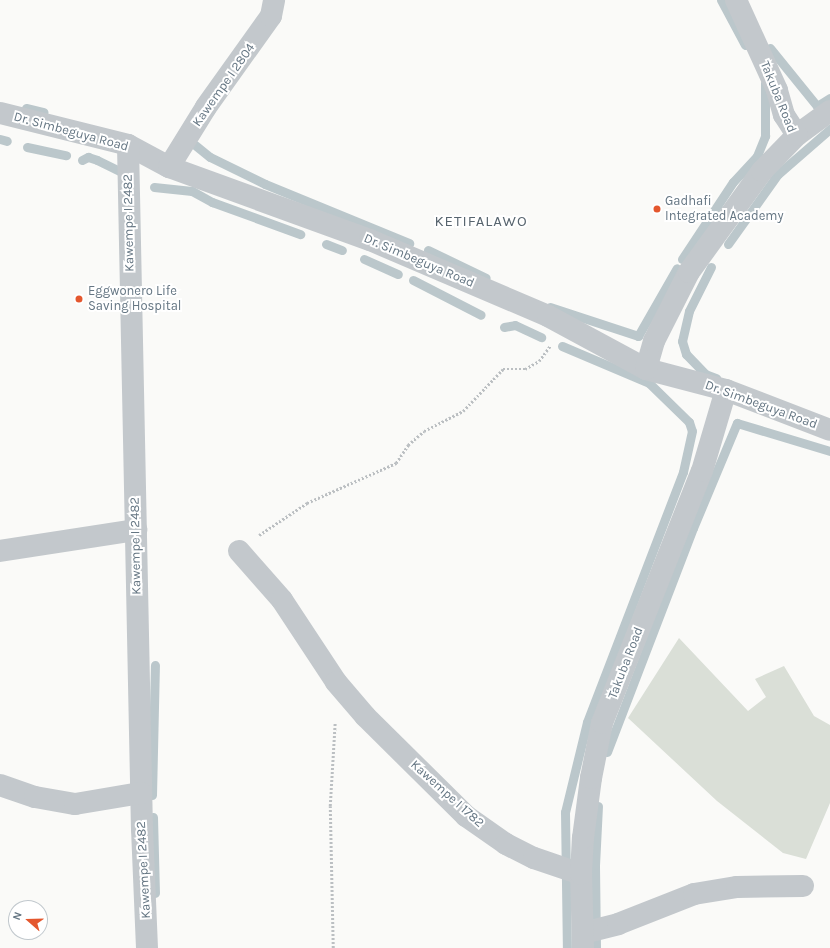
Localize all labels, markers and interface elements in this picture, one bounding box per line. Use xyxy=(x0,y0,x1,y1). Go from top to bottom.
street label: Kawempe I 2804 xyxy=(190,40,258,130)
street label: Takuba Road xyxy=(757,59,799,135)
street label: Dr. Simbeguya Road xyxy=(12,109,130,155)
street label: Kawempe I 2482 xyxy=(120,174,138,272)
place label: Gadhafi Integrated Academy xyxy=(665,194,784,225)
marker: Gadhafi Integrated Academy xyxy=(652,204,662,214)
district label: KETIFALAWO xyxy=(434,213,528,231)
street label: Dr. Simbeguya Road xyxy=(361,231,477,291)
place label: Eggwonero Life Saving Hospital xyxy=(88,284,181,315)
marker: Eggwonero Life Saving Hospital xyxy=(73,293,85,305)
street label: Dr. Simbeguya Road xyxy=(703,377,819,433)
street label: Kawempe I 2482 xyxy=(127,497,145,595)
street label: Takuba Road xyxy=(605,625,647,701)
street label: Kawempe I 1782 xyxy=(407,757,487,831)
street label: Kawempe I 2482 xyxy=(134,821,154,919)
north arrow xyxy=(8,900,48,940)
text: N xyxy=(10,910,25,922)

